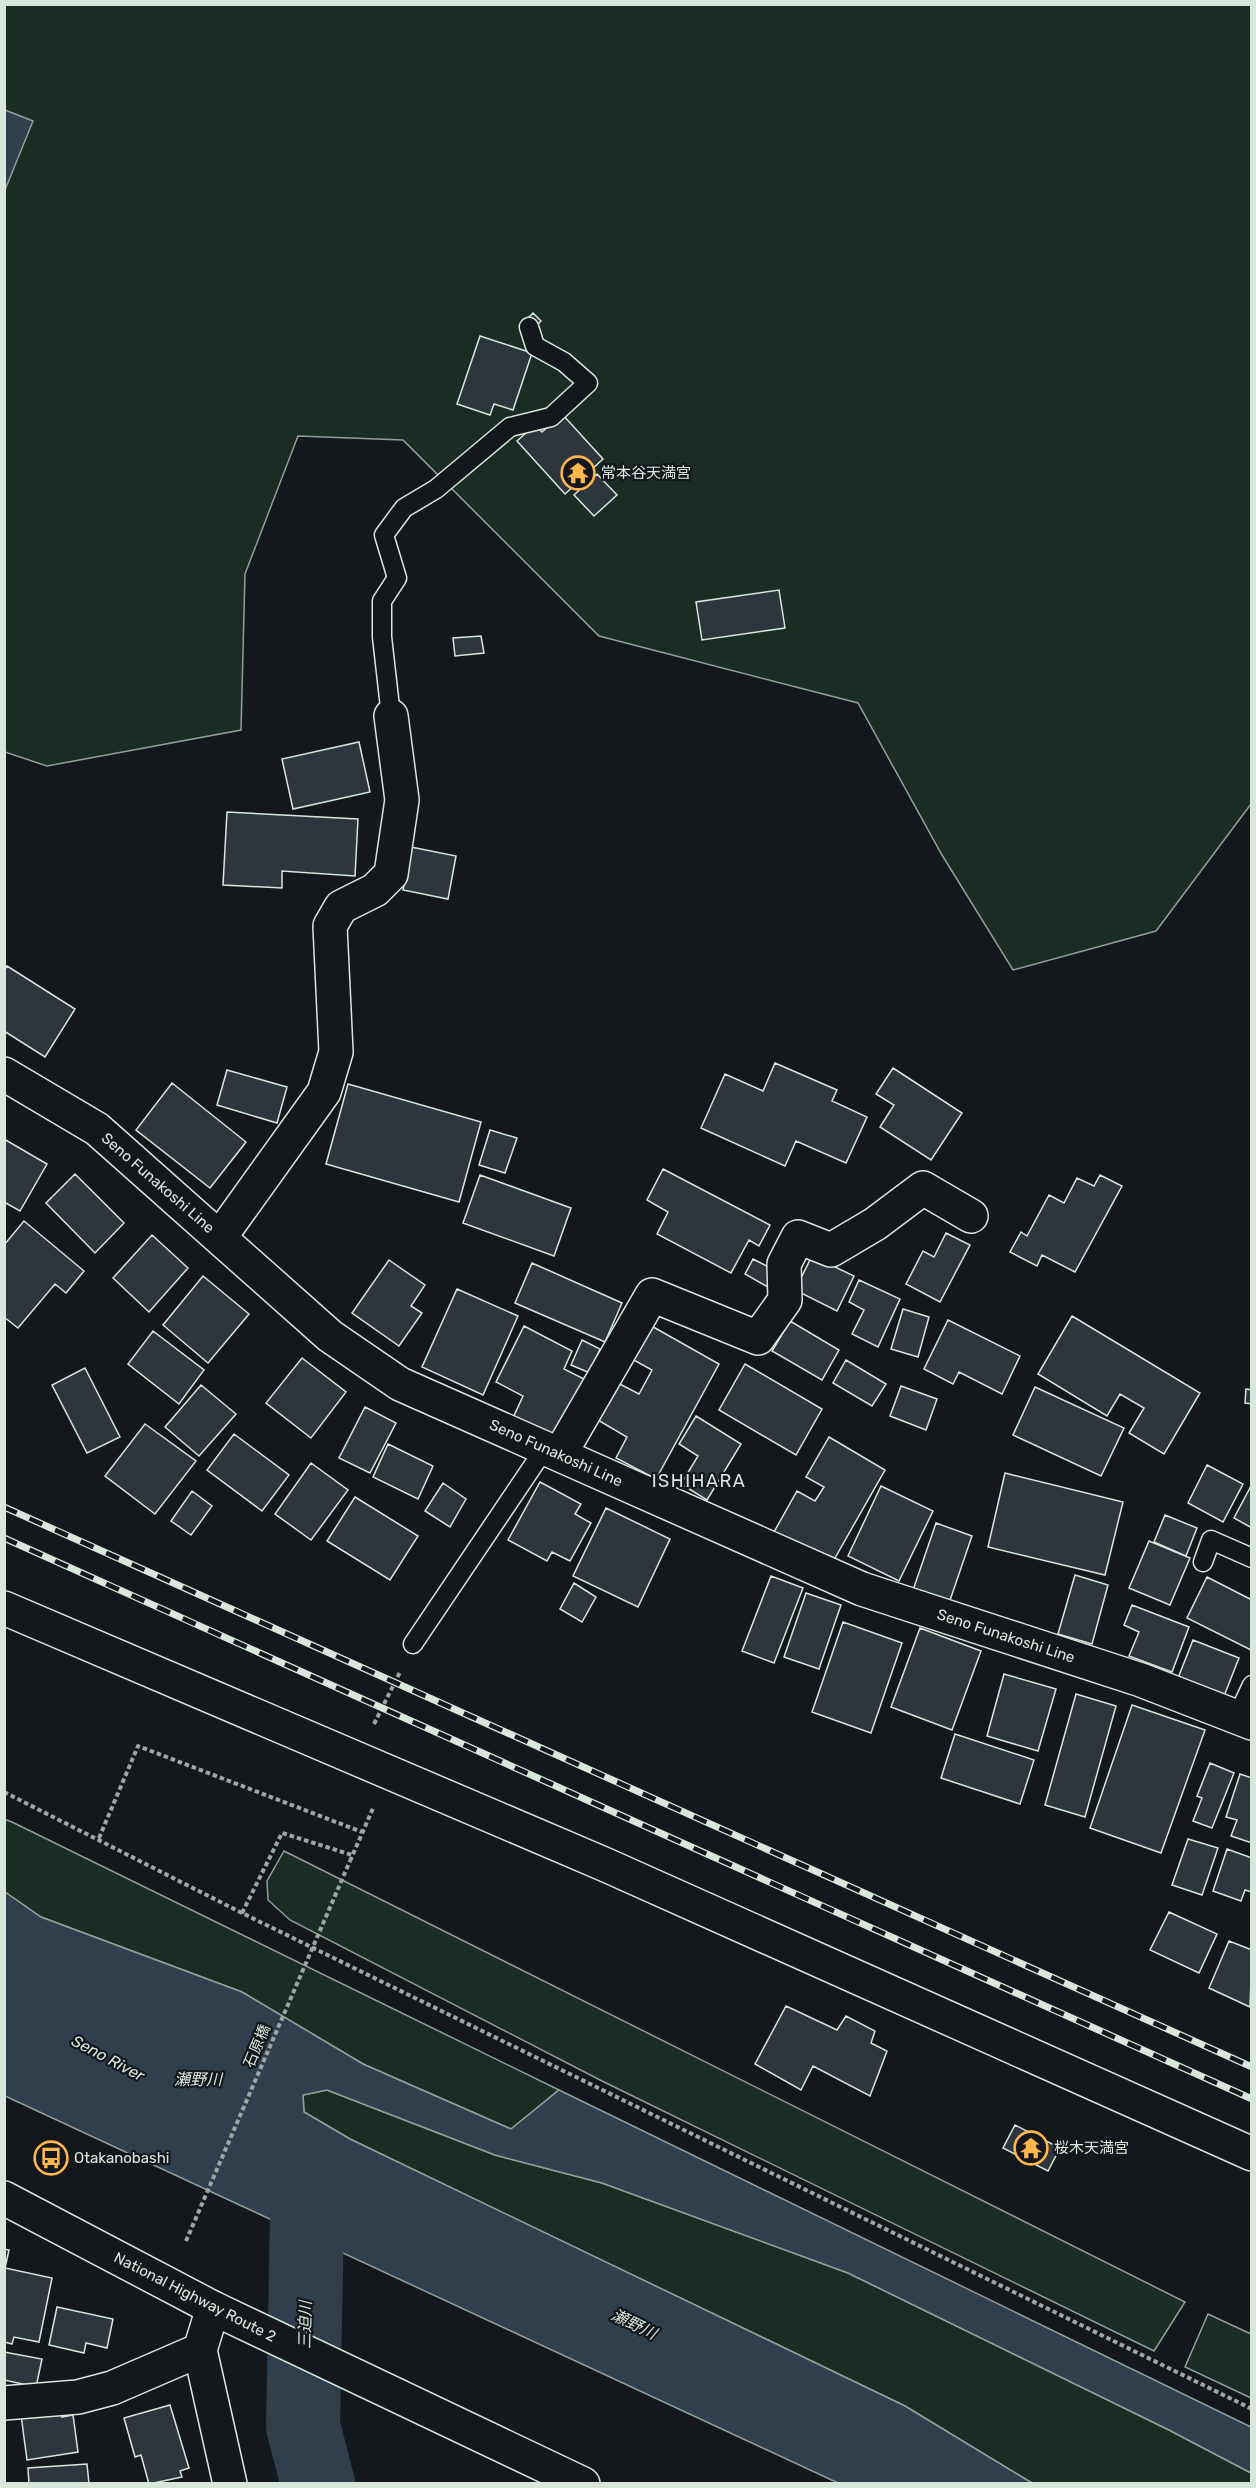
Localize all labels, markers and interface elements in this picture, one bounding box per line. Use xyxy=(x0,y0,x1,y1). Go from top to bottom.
temple icon: 常本谷天満宮 xyxy=(560,455,596,491)
place label: 常本谷天満宮 xyxy=(601,464,691,482)
street label: Seno Funakoshi Line xyxy=(98,1129,218,1237)
street label: Seno Funakoshi Line xyxy=(487,1416,625,1490)
district label: ISHIHARA xyxy=(652,1470,746,1492)
street label: Seno Funakoshi Line xyxy=(935,1605,1077,1667)
street label: 石原橋 xyxy=(240,2022,274,2070)
water label: Seno River xyxy=(68,2031,148,2086)
water label: 瀬野川 xyxy=(174,2070,224,2089)
temple icon: 桜木天満宮 xyxy=(1013,2130,1049,2166)
place label: 桜木天満宮 xyxy=(1054,2139,1129,2157)
bus stop icon: Otakanobashi xyxy=(33,2140,69,2176)
place label: Otakanobashi xyxy=(74,2149,170,2167)
street label: National Highway Route 2 xyxy=(111,2248,279,2346)
water label: 三迫川 xyxy=(295,2299,315,2349)
water label: 瀬野川 xyxy=(608,2305,662,2344)

